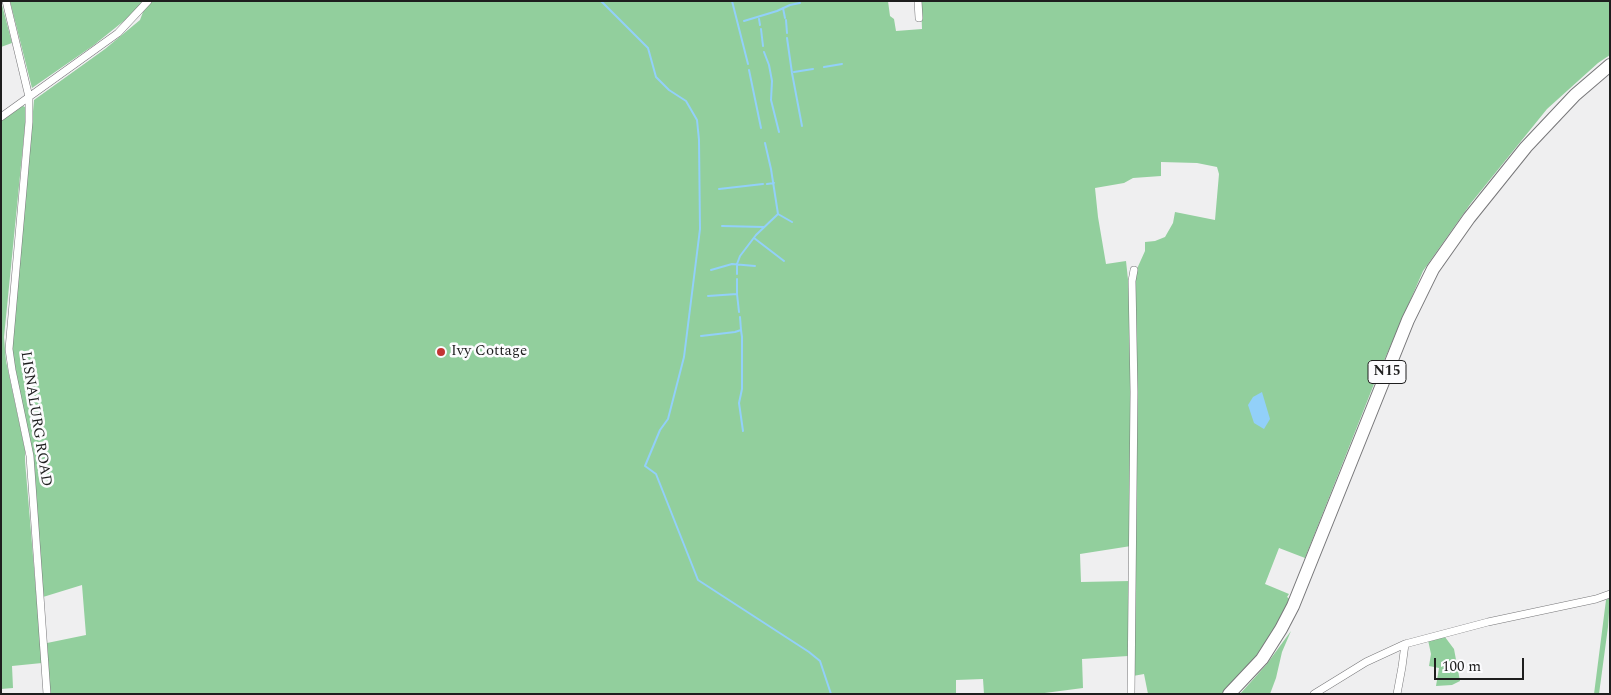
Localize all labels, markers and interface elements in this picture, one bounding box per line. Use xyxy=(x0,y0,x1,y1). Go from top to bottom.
place label: Ivy Cottage xyxy=(451,343,527,361)
marker: Ivy Cottage xyxy=(435,346,447,358)
street label: LISNALURG ROAD xyxy=(15,350,55,488)
road number: N15 xyxy=(1368,361,1406,384)
scale bar xyxy=(1436,648,1526,680)
text: 100 m xyxy=(1442,655,1481,678)

